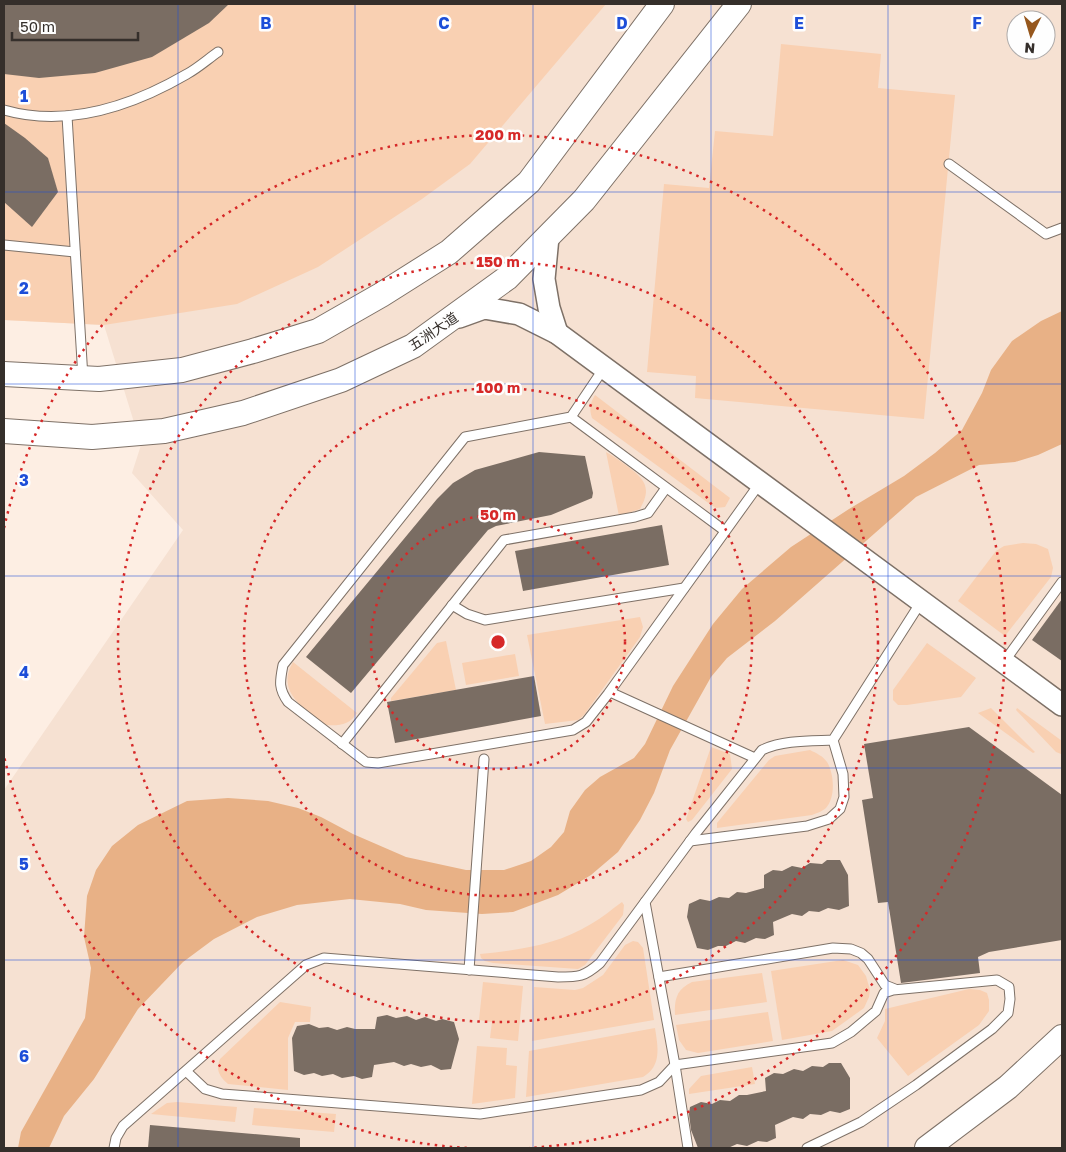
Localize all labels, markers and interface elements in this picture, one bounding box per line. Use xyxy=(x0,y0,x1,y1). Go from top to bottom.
scale bar xyxy=(12,10,139,42)
north arrow xyxy=(1006,10,1056,60)
text: B xyxy=(260,13,272,33)
text: C xyxy=(438,13,450,33)
text: D xyxy=(616,13,628,33)
text: E xyxy=(794,13,804,33)
text: F xyxy=(972,13,982,33)
text: 50 m xyxy=(20,17,55,35)
text: N xyxy=(1024,40,1036,57)
text: 1 xyxy=(20,86,28,106)
text: 200 m xyxy=(475,125,521,143)
text: 150 m xyxy=(476,252,520,270)
text: 2 xyxy=(19,278,29,298)
street label: 五洲大道 xyxy=(405,308,461,354)
text: 100 m xyxy=(476,378,520,396)
text: 3 xyxy=(19,470,29,490)
text: 50 m xyxy=(480,505,516,523)
centre of rings xyxy=(489,633,507,651)
text: 4 xyxy=(19,662,29,682)
text: 5 xyxy=(19,854,29,874)
text: 6 xyxy=(19,1046,29,1066)

